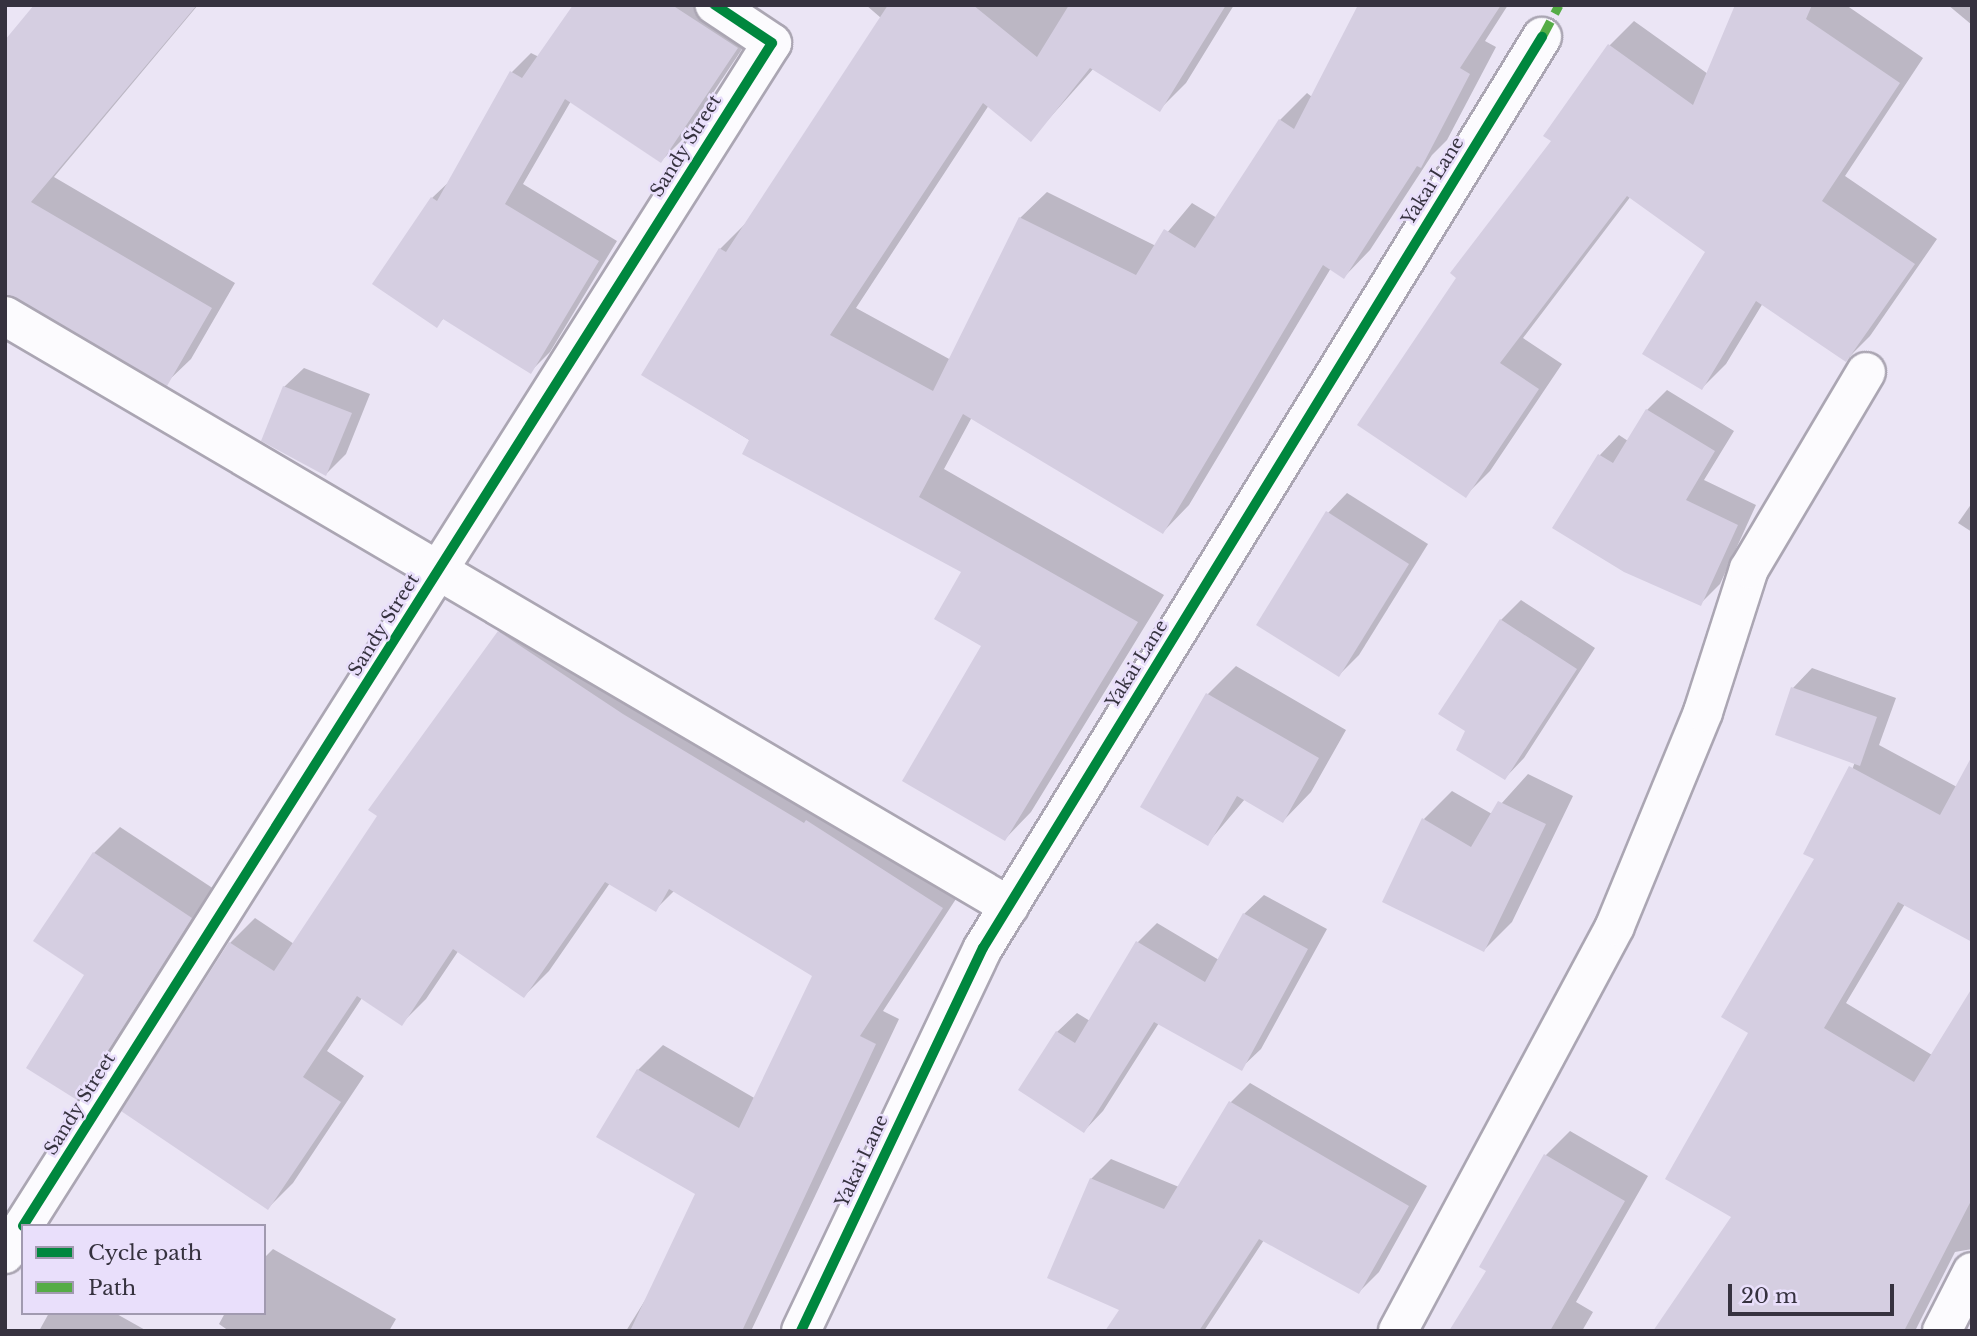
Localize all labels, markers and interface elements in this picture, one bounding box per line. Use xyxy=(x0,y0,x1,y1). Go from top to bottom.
street label: Sandy Street xyxy=(646,91,726,201)
street label: Yakai Lane xyxy=(1397,133,1469,229)
street label: Sandy Street xyxy=(344,570,424,680)
street label: Yakai Lane xyxy=(1101,616,1173,712)
street label: Sandy Street xyxy=(40,1049,120,1159)
street label: Yakai Lane xyxy=(831,1111,893,1211)
legend xyxy=(21,1224,266,1315)
text: Cycle path xyxy=(88,1240,202,1266)
scale bar xyxy=(1732,1270,1898,1314)
text: Path xyxy=(88,1275,136,1301)
text: 20 m xyxy=(1741,1283,1798,1309)

